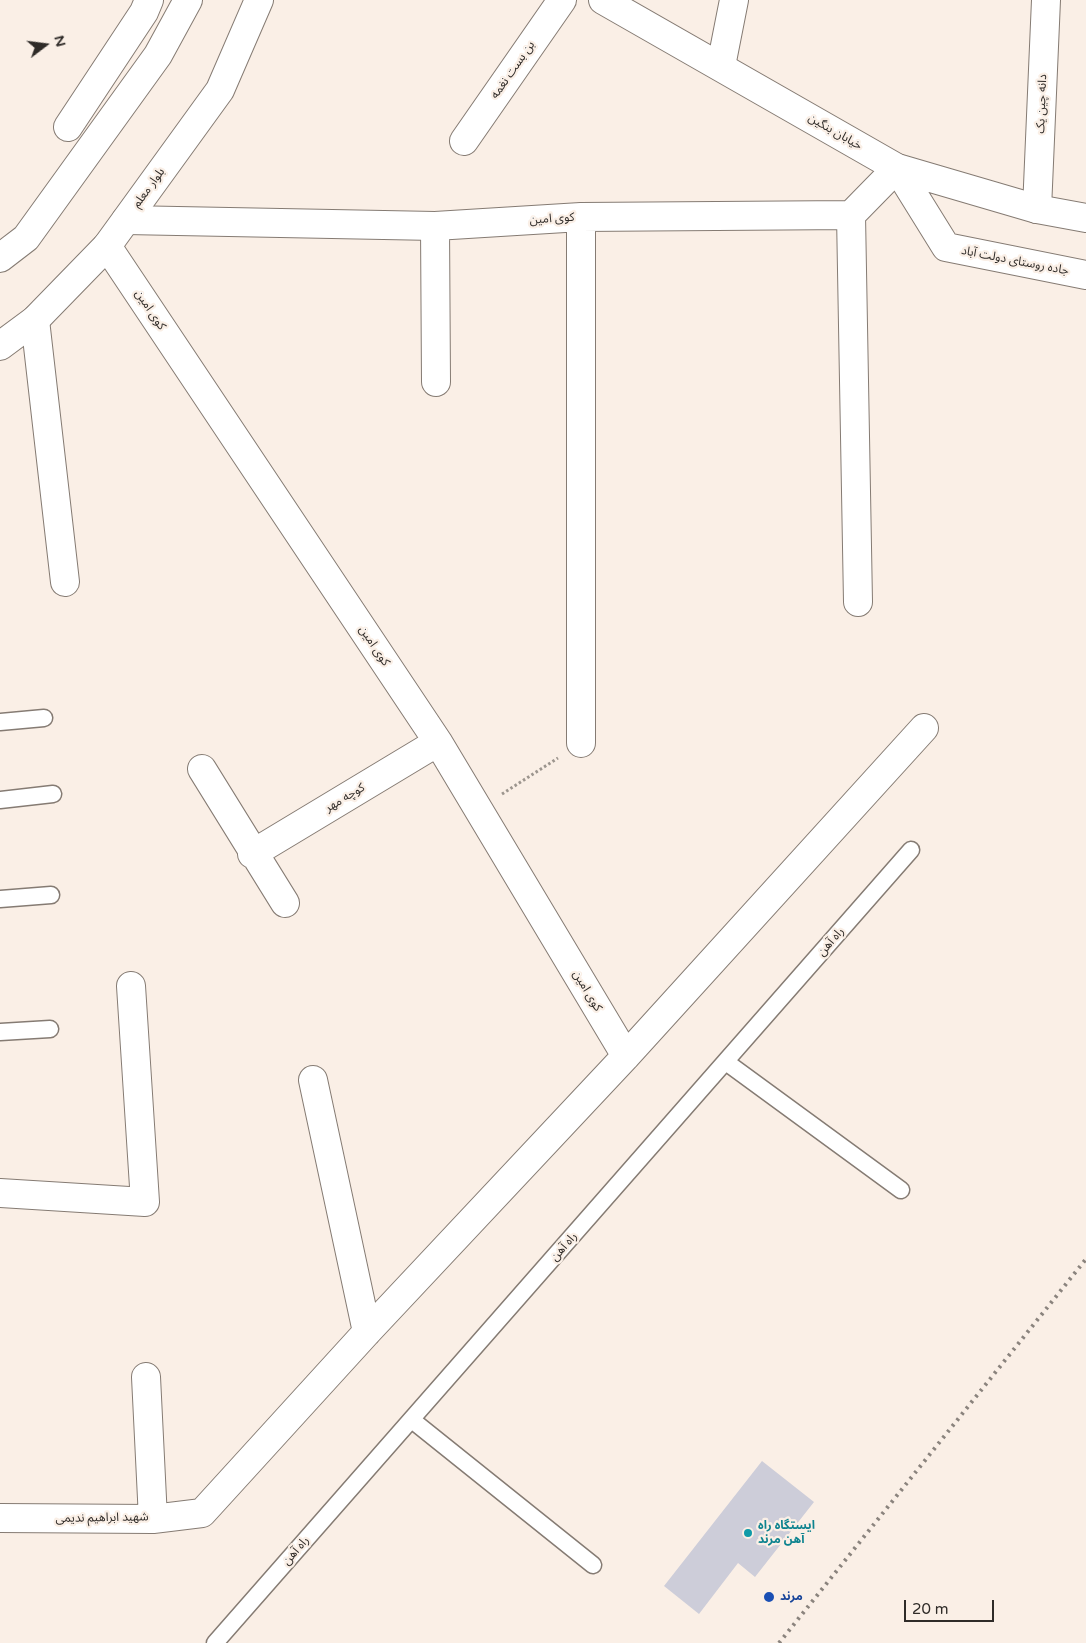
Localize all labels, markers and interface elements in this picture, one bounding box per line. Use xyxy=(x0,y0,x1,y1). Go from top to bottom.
north arrow xyxy=(20,20,70,70)
text: N xyxy=(50,33,70,49)
street label: بن بست نغمه xyxy=(488,38,538,102)
street label: دانه چین یک xyxy=(1034,74,1050,134)
street label: خیابان بنگین xyxy=(806,111,864,153)
street label: بلوار معلم xyxy=(130,165,168,211)
street label: کوی امین xyxy=(529,210,575,228)
street label: جاده روستای دولت آباد xyxy=(960,243,1070,279)
street label: کوی امین xyxy=(131,287,169,333)
street label: کوی امین xyxy=(355,623,393,669)
street label: کوچه مهر xyxy=(323,781,367,815)
street label: راه آهن xyxy=(815,925,847,959)
street label: کوی امین xyxy=(569,968,605,1014)
street label: راه آهن xyxy=(548,1230,580,1264)
street label: شهید ابراهیم ندیمی xyxy=(55,1510,149,1526)
place label: ایستگاه راه آهن مرند xyxy=(758,1519,815,1547)
marker: ایستگاه راه آهن مرند xyxy=(742,1527,754,1539)
street label: راه آهن xyxy=(280,1534,312,1568)
marker: مرند xyxy=(762,1590,776,1604)
place label: مرند xyxy=(780,1590,803,1604)
scale bar xyxy=(906,1590,996,1622)
text: 20 m xyxy=(912,1600,949,1618)

